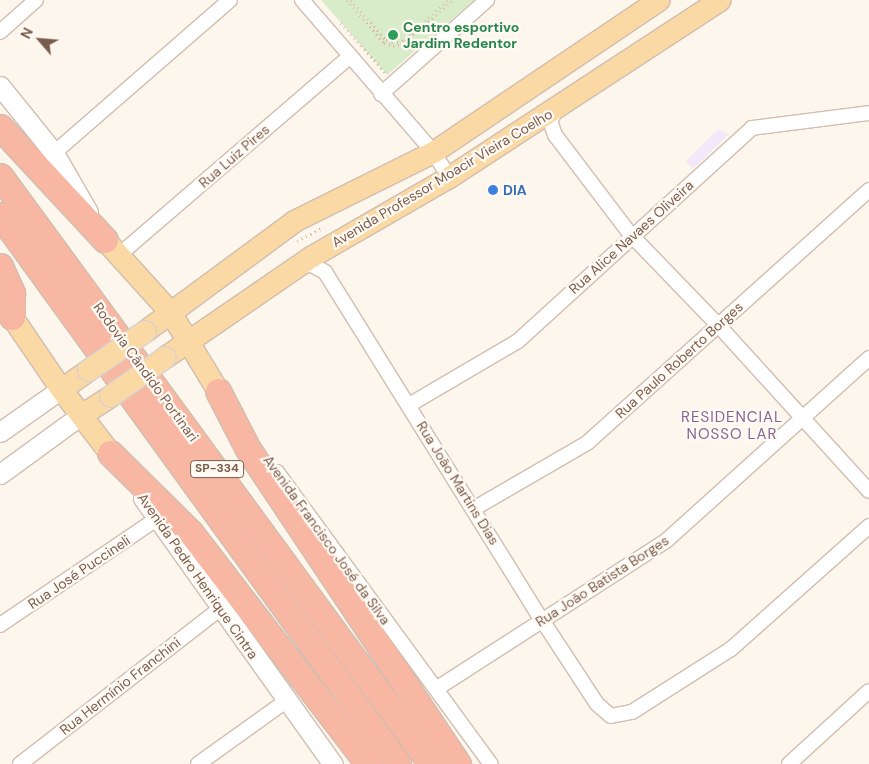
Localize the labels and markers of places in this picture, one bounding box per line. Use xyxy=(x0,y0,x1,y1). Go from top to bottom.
place label: Centro esportivo Jardim Redentor xyxy=(403,19,519,52)
marker: Centro esportivo Jardim Redentor xyxy=(387,29,399,41)
place label: DIA xyxy=(503,182,527,198)
marker: DIA xyxy=(487,184,499,196)

